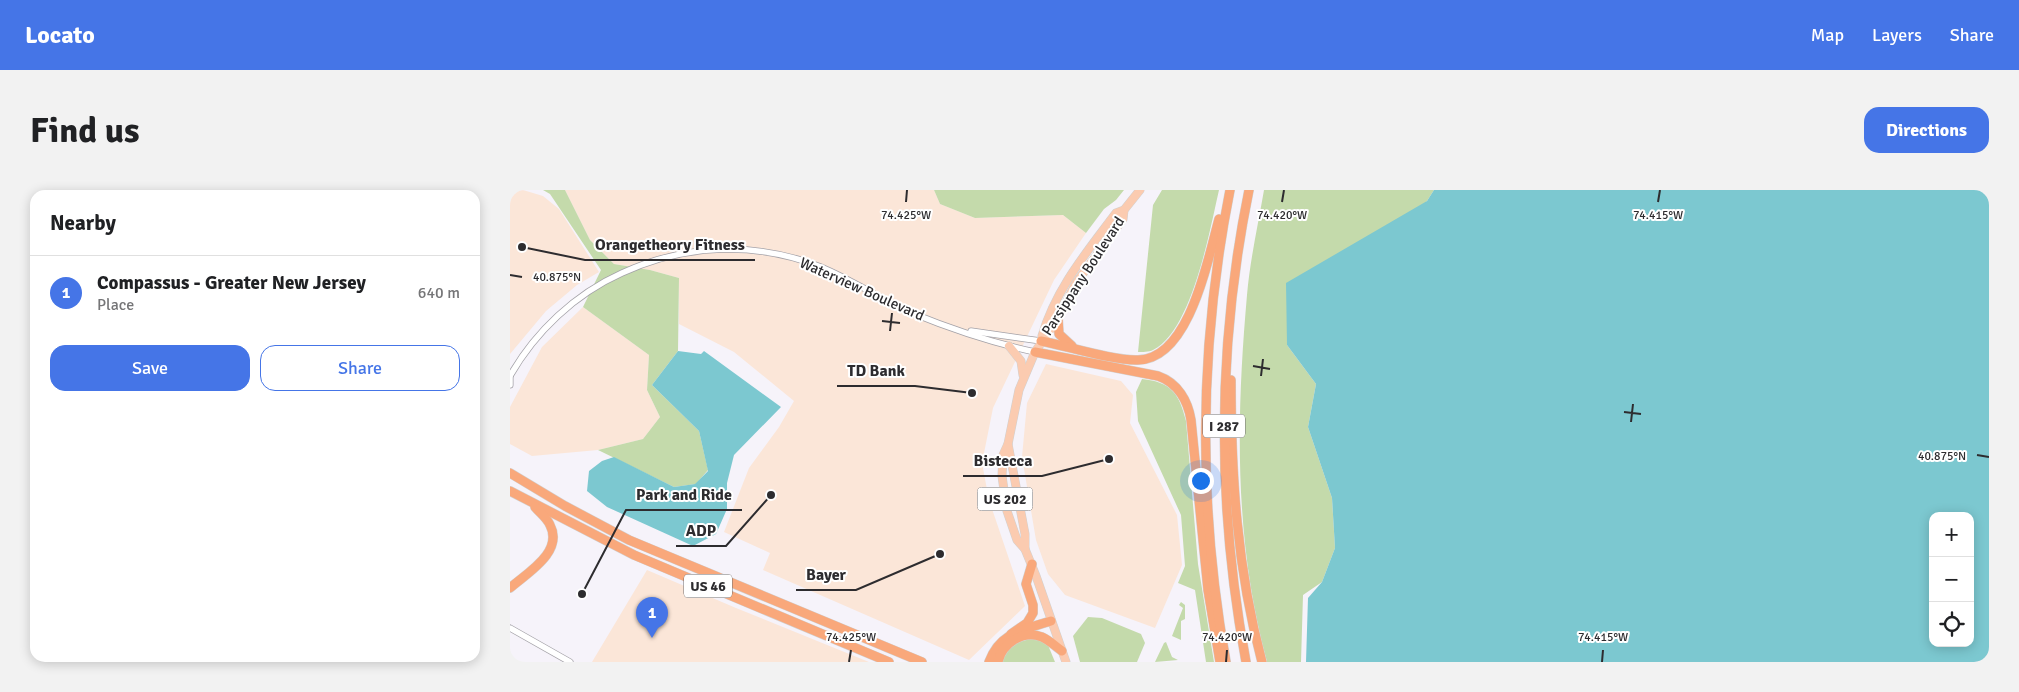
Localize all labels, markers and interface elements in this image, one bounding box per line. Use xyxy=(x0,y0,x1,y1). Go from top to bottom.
text: Locato xyxy=(25,20,95,50)
text: Map xyxy=(1811,24,1844,46)
text: Layers xyxy=(1872,24,1922,46)
text: Share xyxy=(1950,24,1994,46)
button: Directions xyxy=(1864,107,1989,153)
text: Find us xyxy=(30,109,140,152)
text: 74.425°W xyxy=(881,208,931,223)
text: 74.420°W xyxy=(1257,208,1307,223)
text: 74.415°W xyxy=(1633,208,1683,223)
text: Nearby xyxy=(50,210,116,236)
street label: Parsippany Boulevard xyxy=(1038,213,1128,339)
callout: Orangetheory Fitness xyxy=(585,229,755,260)
text: Orangetheory Fitness xyxy=(595,235,745,255)
street label: Waterview Boulevard xyxy=(797,253,927,325)
text: 40.875°N xyxy=(533,270,581,285)
text: Compassus - Greater New Jersey xyxy=(97,271,366,295)
text: 1 xyxy=(62,283,70,303)
text: 640 m xyxy=(418,283,460,303)
text: Place xyxy=(97,295,134,315)
button: Save xyxy=(50,345,250,391)
button: Share xyxy=(260,345,460,391)
callout: TD Bank xyxy=(837,355,915,386)
text: TD Bank xyxy=(847,361,905,381)
road number: I 287 xyxy=(1203,415,1245,438)
callout: Bistecca xyxy=(963,445,1042,476)
text: 40.875°N xyxy=(1918,449,1966,464)
text: Bistecca xyxy=(974,451,1032,471)
your location xyxy=(1188,468,1214,494)
callout: Park and Ride xyxy=(626,479,742,510)
text: Park and Ride xyxy=(636,485,732,505)
road number: US 202 xyxy=(978,488,1032,510)
map controls xyxy=(1929,512,1974,647)
button: + xyxy=(1929,512,1974,557)
callout: ADP xyxy=(676,515,726,546)
text: ADP xyxy=(686,521,716,541)
button: − xyxy=(1929,557,1974,602)
callout: Bayer xyxy=(796,559,856,590)
text: Bayer xyxy=(806,565,847,585)
road number: US 46 xyxy=(684,574,732,598)
pin: 1 xyxy=(636,597,668,638)
button: locate xyxy=(1929,602,1974,647)
text: 74.425°W xyxy=(826,630,876,645)
text: 74.420°W xyxy=(1202,630,1252,645)
text: 74.415°W xyxy=(1578,630,1628,645)

